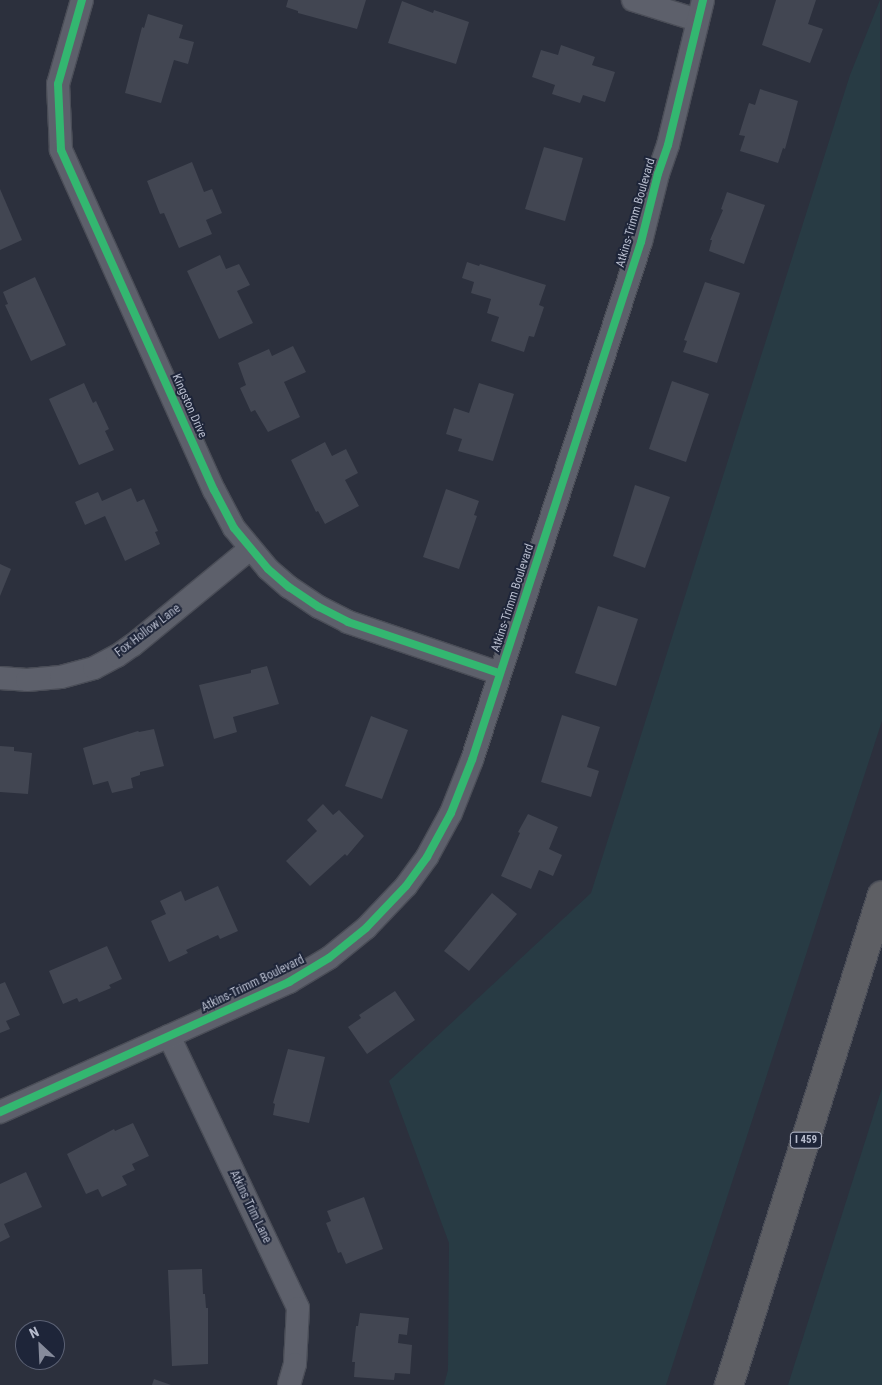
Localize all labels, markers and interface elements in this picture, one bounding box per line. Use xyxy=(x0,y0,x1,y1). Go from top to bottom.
street label: Atkins-Trimm Boulevard xyxy=(614,157,658,269)
street label: Kingston Drive xyxy=(168,372,210,440)
street label: Atkins-Trimm Boulevard xyxy=(489,542,537,654)
street label: Fox Hollow Lane xyxy=(113,602,183,660)
street label: Atkins-Trimm Boulevard xyxy=(199,953,307,1015)
road number: I 459 xyxy=(790,1132,822,1148)
street label: Atkins Trim Lane xyxy=(226,1168,274,1246)
north arrow xyxy=(15,1320,65,1370)
text: N xyxy=(27,1323,41,1341)

